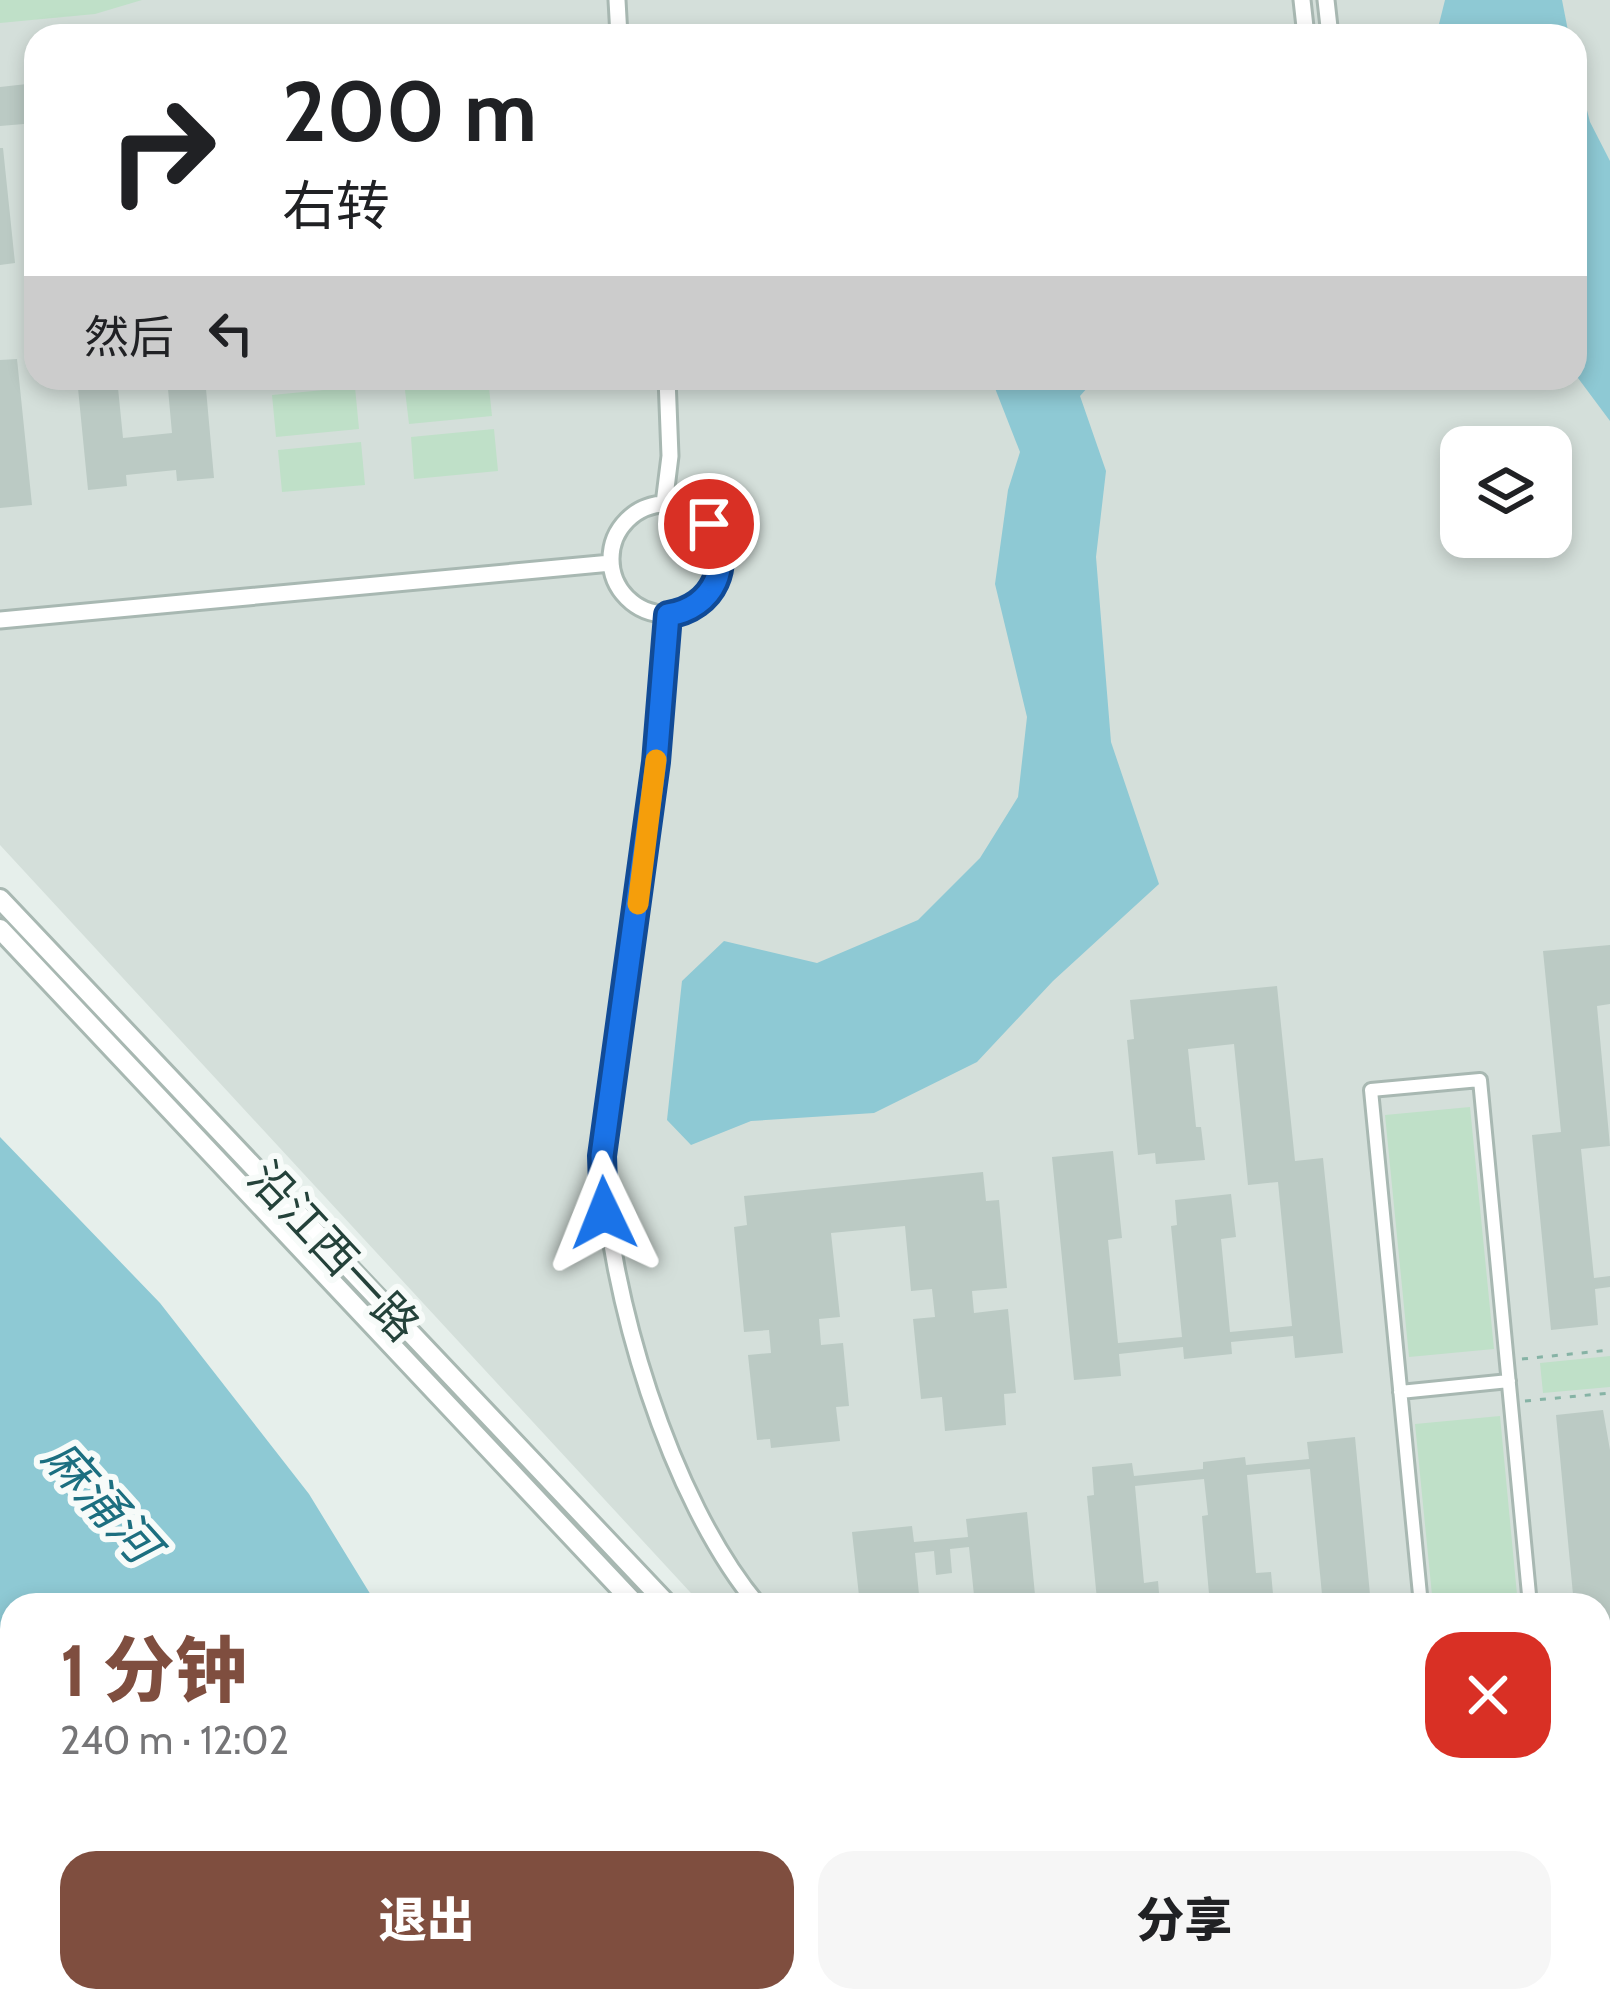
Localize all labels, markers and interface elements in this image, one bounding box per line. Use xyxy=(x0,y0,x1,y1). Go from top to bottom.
text: 200 m xyxy=(282,60,537,162)
icon: right xyxy=(84,72,240,228)
text: 右转 xyxy=(282,173,390,239)
icon: left xyxy=(198,300,264,366)
text: 然后 xyxy=(84,310,174,364)
map controls xyxy=(1440,426,1572,558)
button: layers xyxy=(1440,426,1572,558)
pin xyxy=(658,473,760,575)
icon: arrive xyxy=(676,491,742,557)
street label: 沿江西一路 xyxy=(238,1150,430,1352)
position arrow xyxy=(541,1150,667,1276)
water label: 麻涌河 xyxy=(31,1428,176,1580)
text: 1 分钟 xyxy=(60,1627,247,1714)
button: close xyxy=(1425,1632,1551,1758)
text: 240 m · 12:02 xyxy=(60,1716,289,1764)
button: 退出 xyxy=(60,1851,794,1989)
button: 分享 xyxy=(818,1851,1551,1989)

